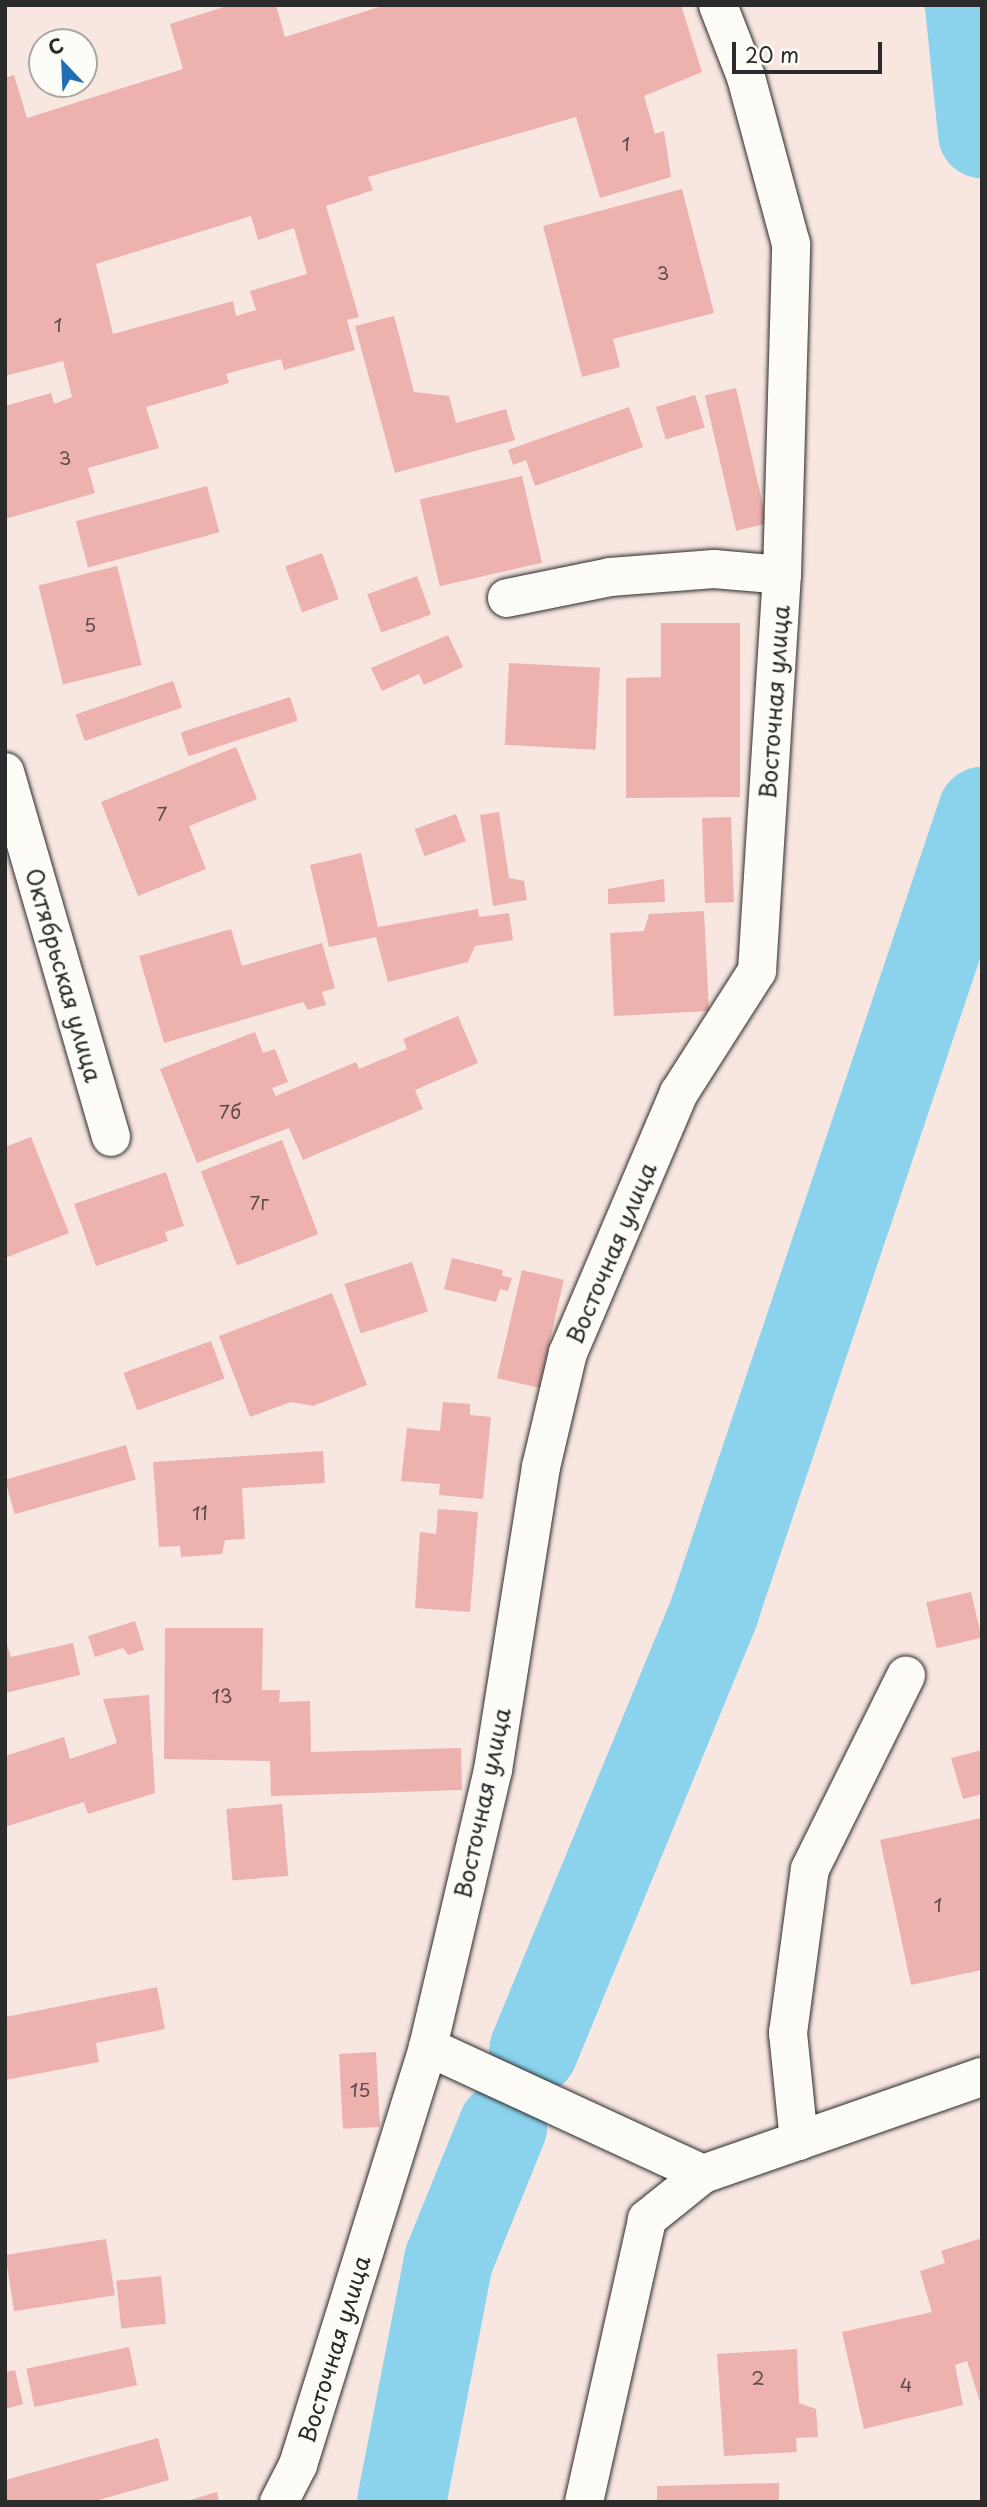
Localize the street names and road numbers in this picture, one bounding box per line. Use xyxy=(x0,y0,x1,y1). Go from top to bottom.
street label: Восточная улица xyxy=(753,604,795,800)
street label: Октябрьская улица xyxy=(20,864,108,1086)
street label: Восточная улица xyxy=(560,1158,662,1348)
street label: Восточная улица xyxy=(448,1705,516,1901)
street label: Восточная улица xyxy=(292,2251,376,2447)

